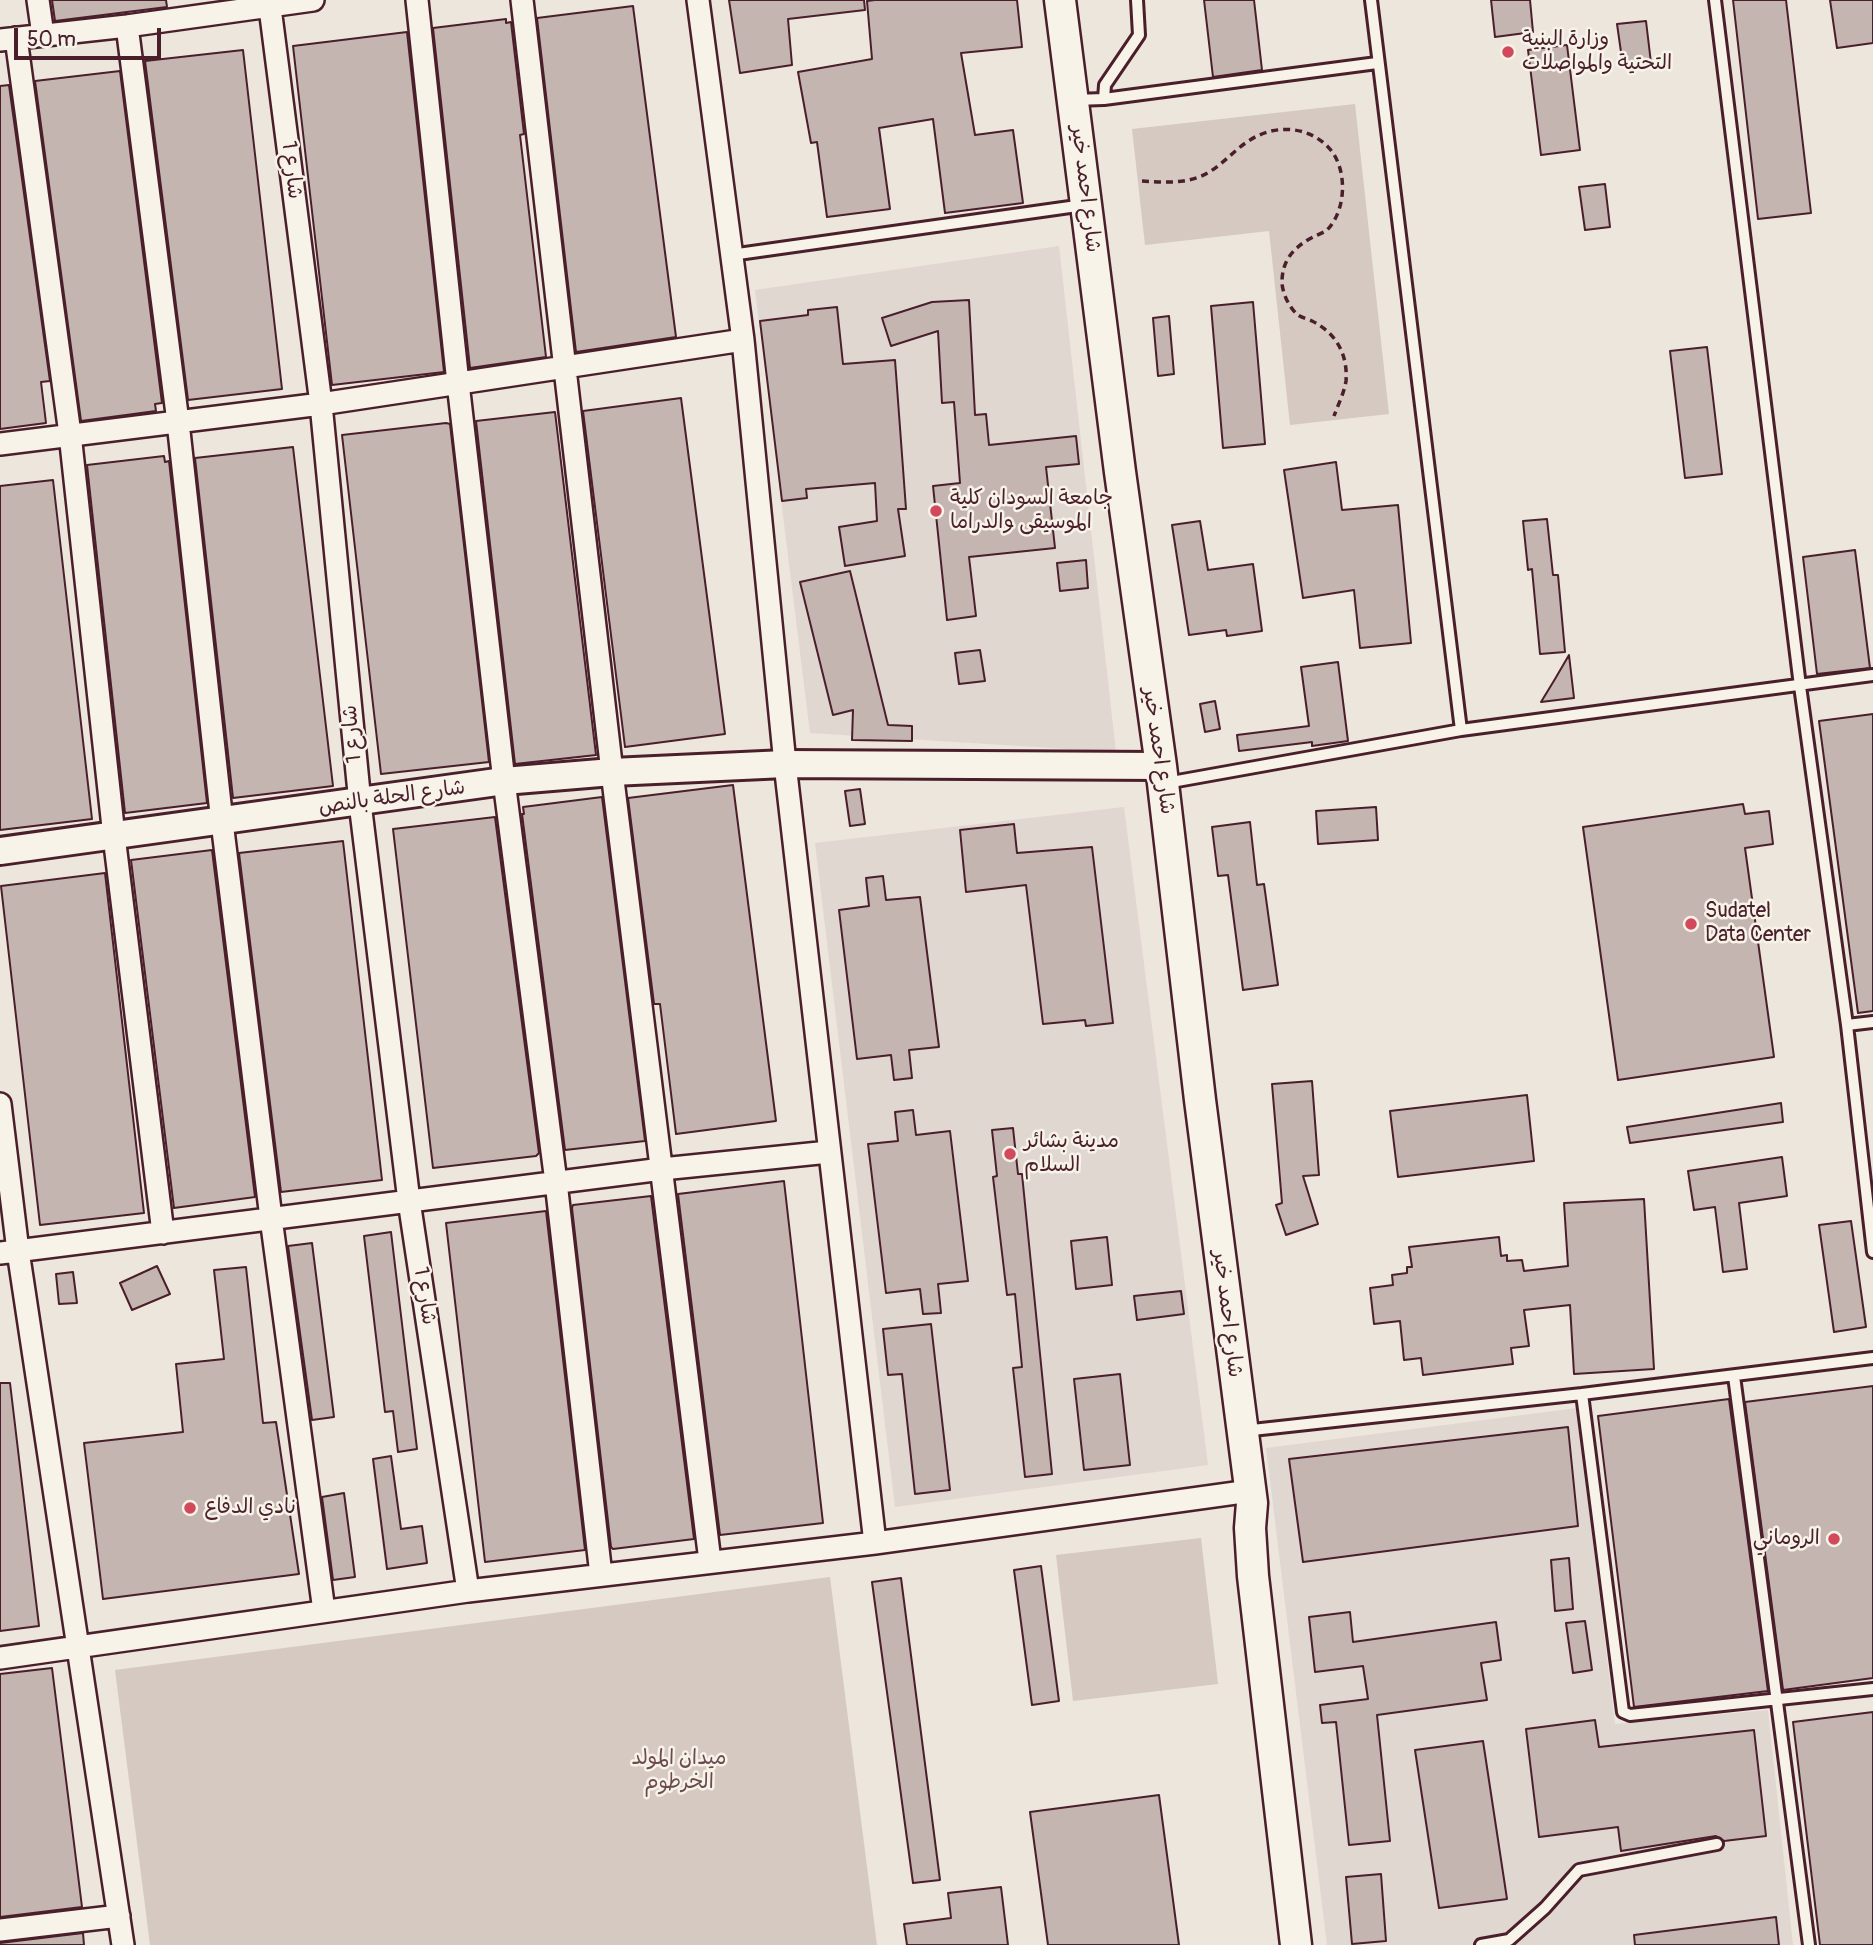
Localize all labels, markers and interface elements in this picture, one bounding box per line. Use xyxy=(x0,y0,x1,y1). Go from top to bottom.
scale bar xyxy=(18,14,164,58)
text: 50 m xyxy=(27,26,76,53)
place label: وزارة البنية التحتية والمواصلات xyxy=(1522,27,1672,77)
marker: وزارة البنية التحتية والمواصلات xyxy=(1500,44,1516,60)
street label: شارع احمد خير xyxy=(1065,124,1105,254)
street label: شارع 1 xyxy=(275,140,307,200)
place label: جامعة السودان كلية الموسيقى والدراما xyxy=(950,486,1113,536)
marker: جامعة السودان كلية الموسيقى والدراما xyxy=(928,503,944,519)
street label: شارع احمد خير xyxy=(1137,686,1179,816)
street label: شارع 1 xyxy=(338,704,368,764)
street label: شارع الحلة بالنص xyxy=(317,775,467,821)
place label: Sudatel Data Center xyxy=(1705,899,1811,949)
marker: Sudatel Data Center xyxy=(1683,916,1699,932)
place label: مدينة بشائر السلام xyxy=(1024,1129,1119,1179)
marker: مدينة بشائر السلام xyxy=(1002,1146,1018,1162)
street label: شارع احمد خير xyxy=(1207,1249,1247,1379)
street label: شارع 1 xyxy=(407,1265,441,1327)
place label: نادي الدفاع xyxy=(204,1495,296,1521)
marker: نادي الدفاع xyxy=(182,1500,198,1516)
place label: الروماني xyxy=(1753,1526,1820,1552)
marker: الروماني xyxy=(1826,1531,1842,1547)
park label: ميدان المولد الخرطوم xyxy=(632,1746,726,1796)

